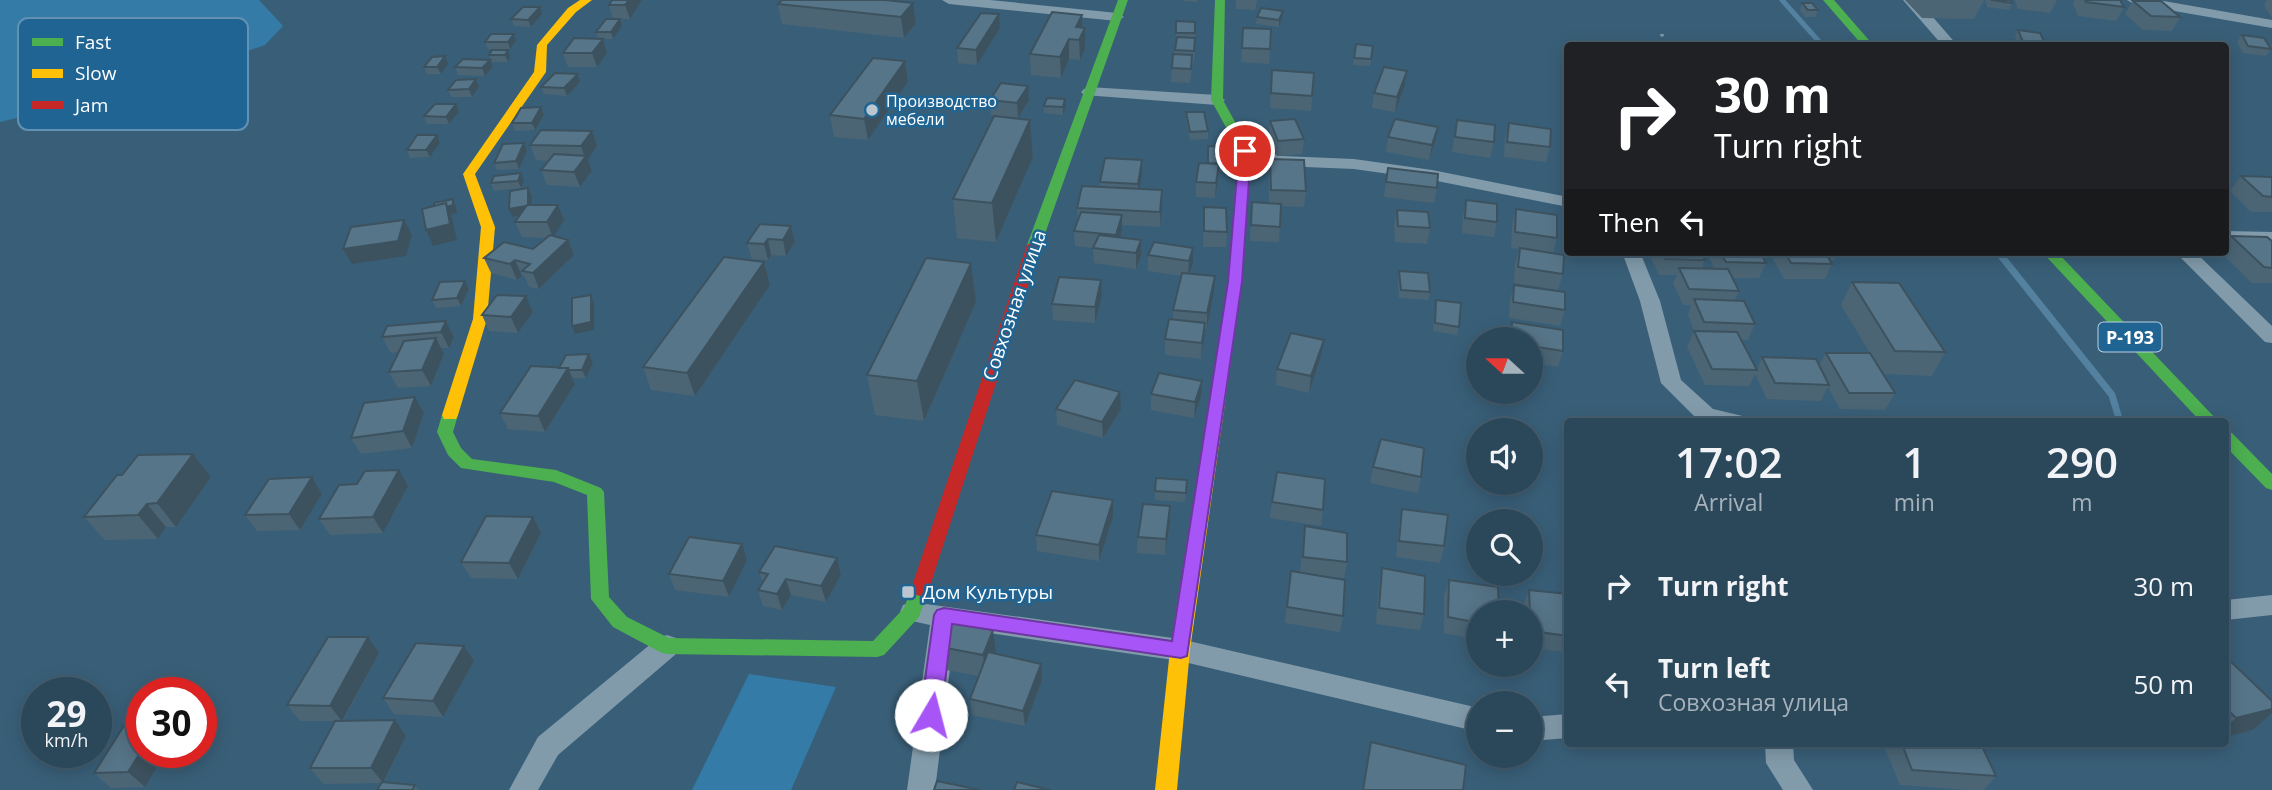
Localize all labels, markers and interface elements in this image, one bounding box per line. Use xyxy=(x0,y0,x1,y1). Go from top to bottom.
legend xyxy=(18,18,248,130)
text: Fast xyxy=(75,29,111,55)
text: Slow xyxy=(75,60,117,86)
text: 30 m xyxy=(1714,61,1831,127)
icon: right xyxy=(1599,70,1690,161)
place label: Производство мебели xyxy=(886,90,997,130)
text: Jam xyxy=(73,92,108,118)
marker: Производство мебели xyxy=(864,102,880,118)
pin xyxy=(1215,121,1275,181)
text: Turn right xyxy=(1714,124,1862,167)
icon: arrive xyxy=(1226,132,1264,170)
icon: left xyxy=(1674,203,1712,241)
text: Then xyxy=(1599,204,1660,240)
street label: Совхозная улица xyxy=(976,226,1052,384)
road number: Р-193 xyxy=(2098,323,2162,352)
north arrow xyxy=(1466,327,1544,404)
map controls xyxy=(1466,327,1543,768)
button: sound xyxy=(1466,418,1543,495)
text: 17:02 xyxy=(1675,433,1783,490)
text: 1 xyxy=(1902,433,1926,490)
text: 290 xyxy=(2046,433,2118,490)
text: Arrival xyxy=(1694,486,1763,518)
text: min xyxy=(1894,486,1935,518)
text: m xyxy=(2071,486,2093,518)
button: search xyxy=(1466,509,1543,586)
icon: right xyxy=(1599,567,1637,605)
text: Turn right xyxy=(1658,568,1789,604)
text: 30 m xyxy=(2133,568,2194,604)
place label: Дом Культуры xyxy=(922,579,1053,605)
marker: Дом Культуры xyxy=(900,584,916,600)
button: + xyxy=(1466,600,1543,677)
text: Turn left xyxy=(1658,650,1770,686)
icon: left xyxy=(1599,665,1637,703)
text: 50 m xyxy=(2133,666,2194,702)
speed limit sign: 30 xyxy=(126,677,217,768)
position arrow xyxy=(894,678,968,752)
text: Совхозная улица xyxy=(1658,686,1849,718)
text: 29 xyxy=(46,690,87,737)
button: − xyxy=(1466,691,1543,768)
text: km/h xyxy=(45,728,88,752)

